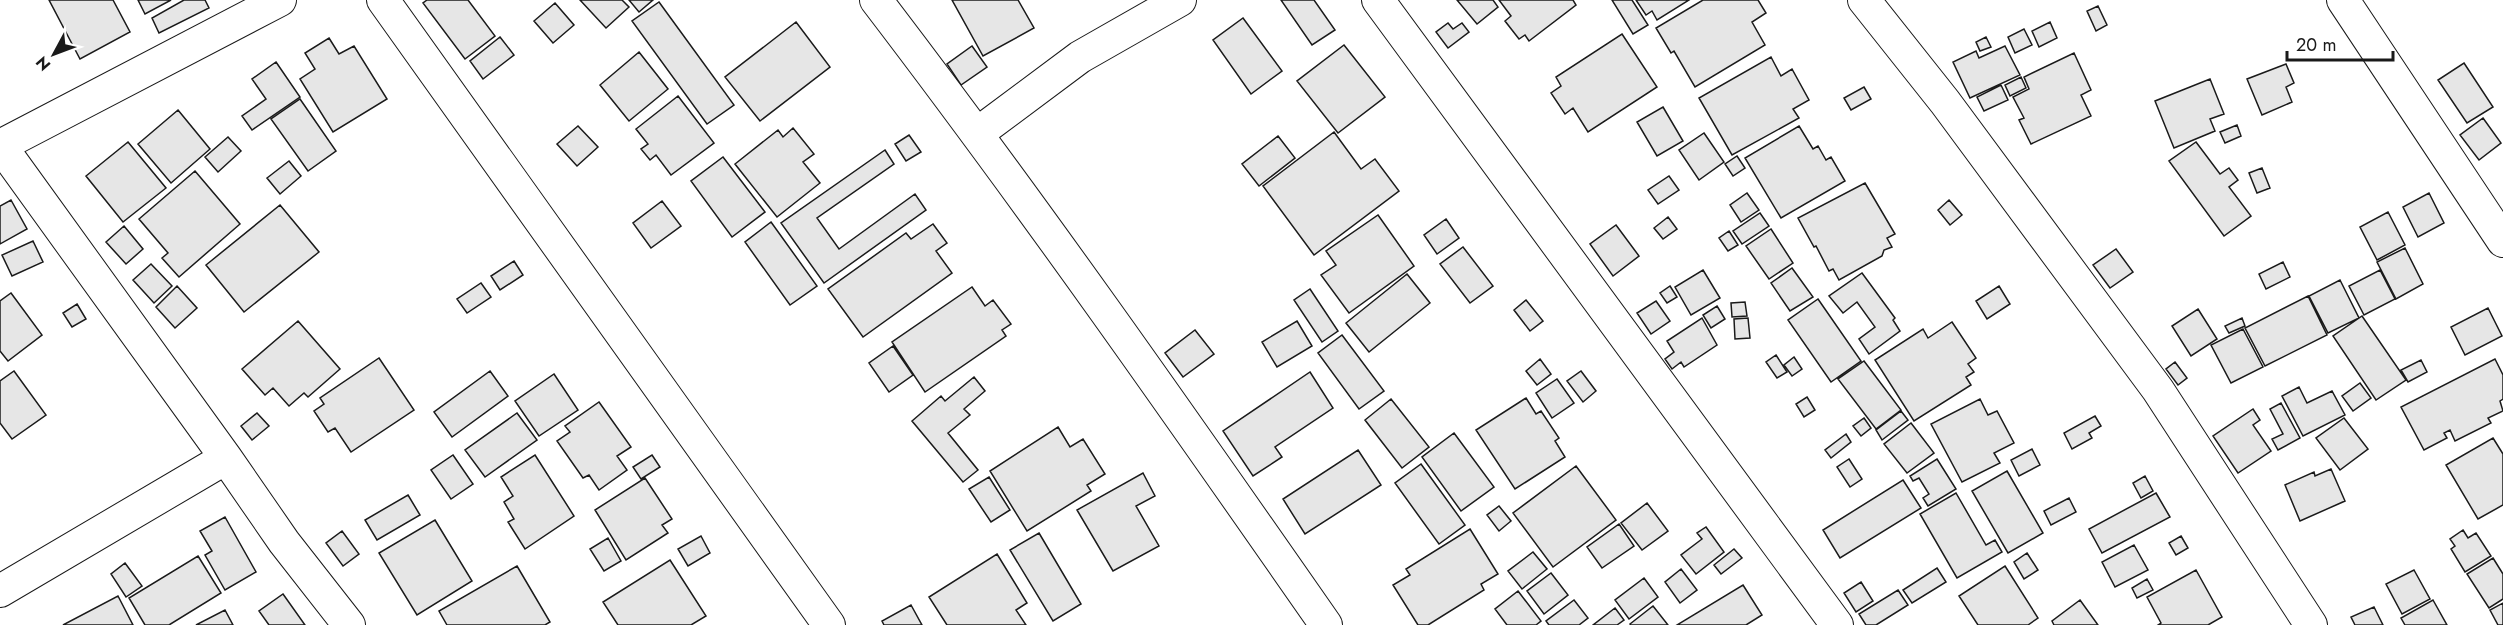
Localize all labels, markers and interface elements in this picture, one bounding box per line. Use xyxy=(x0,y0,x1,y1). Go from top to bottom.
north arrow xyxy=(24,24,84,84)
scale bar xyxy=(2287,24,2394,62)
text: 20 m xyxy=(2296,32,2336,58)
text: N xyxy=(30,51,56,76)

